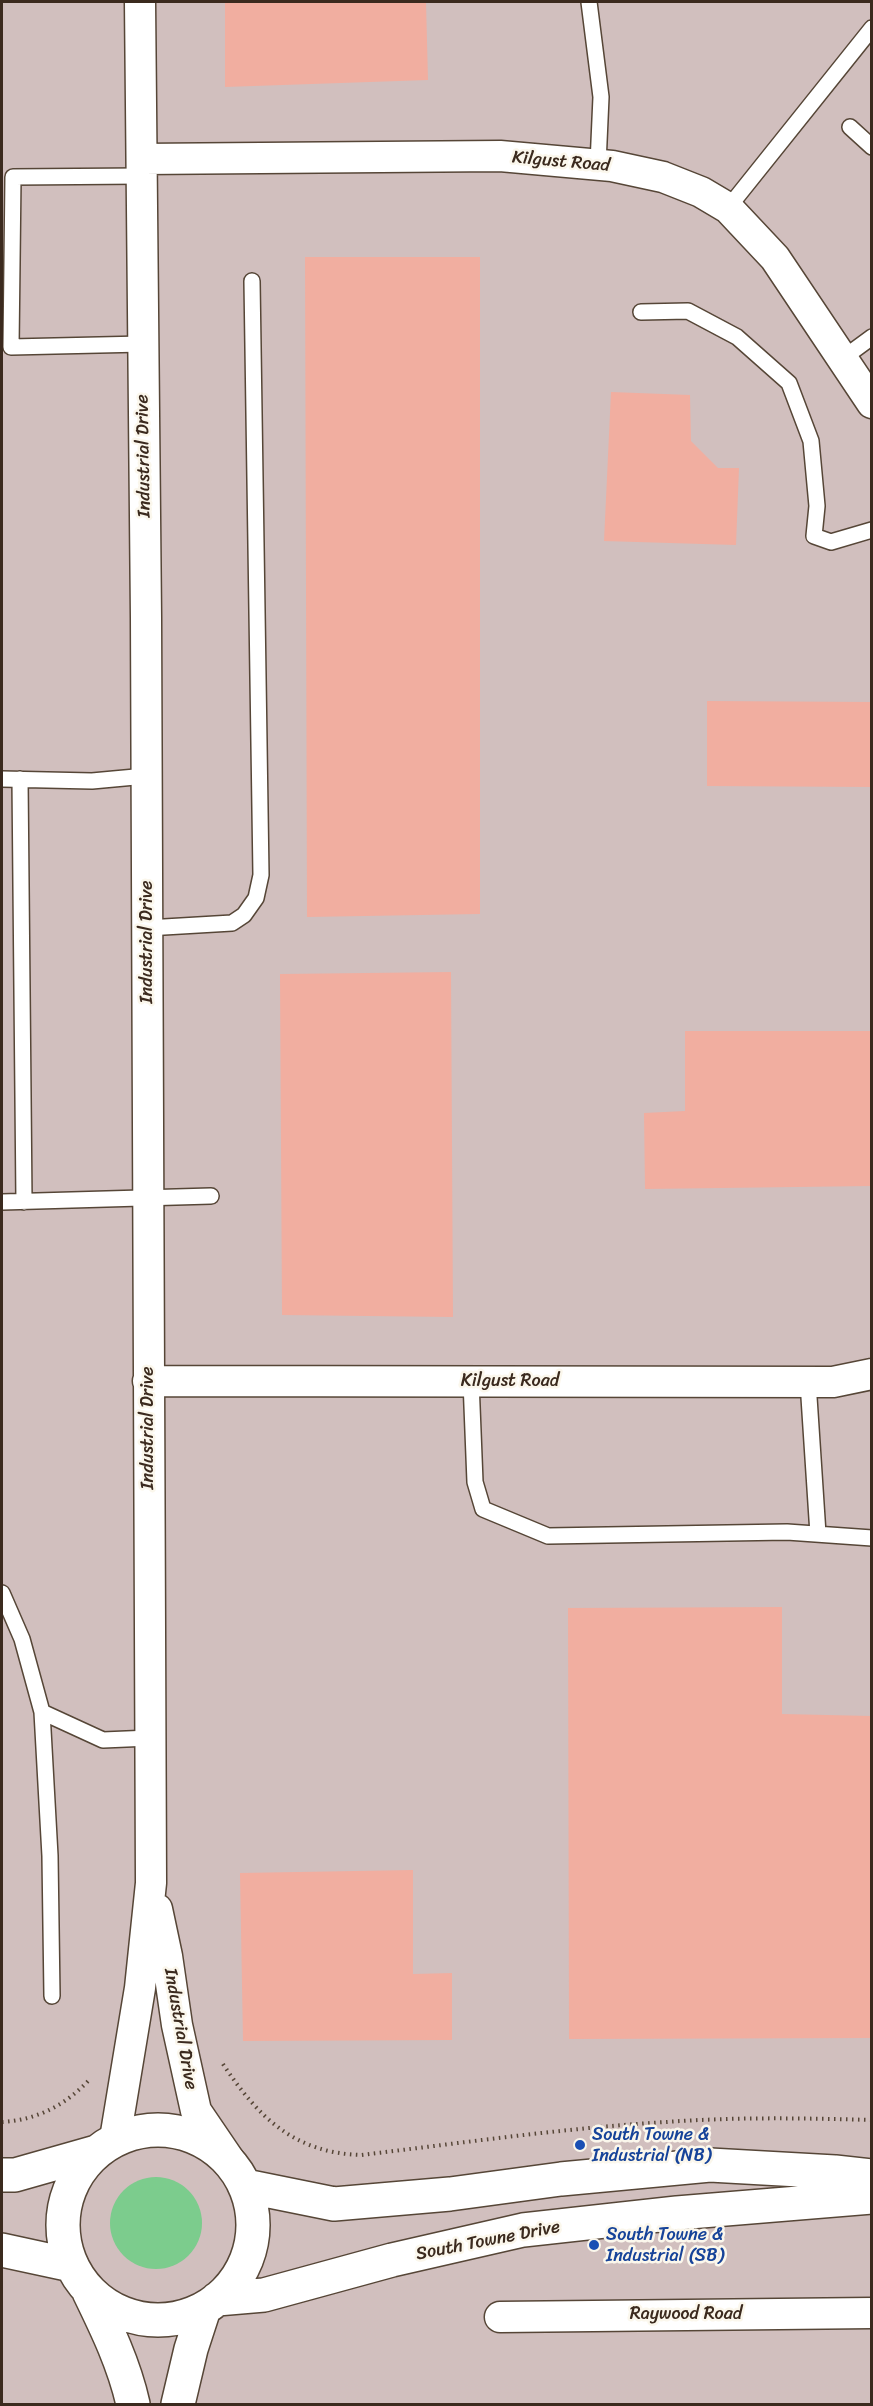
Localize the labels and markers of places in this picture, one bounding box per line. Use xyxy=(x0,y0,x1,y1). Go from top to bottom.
place label: South Towne & Industrial (NB) xyxy=(592,2124,711,2166)
marker: South Towne & Industrial (NB) xyxy=(573,2138,587,2152)
place label: South Towne & Industrial (SB) xyxy=(606,2224,724,2266)
marker: South Towne & Industrial (SB) xyxy=(587,2238,601,2252)

